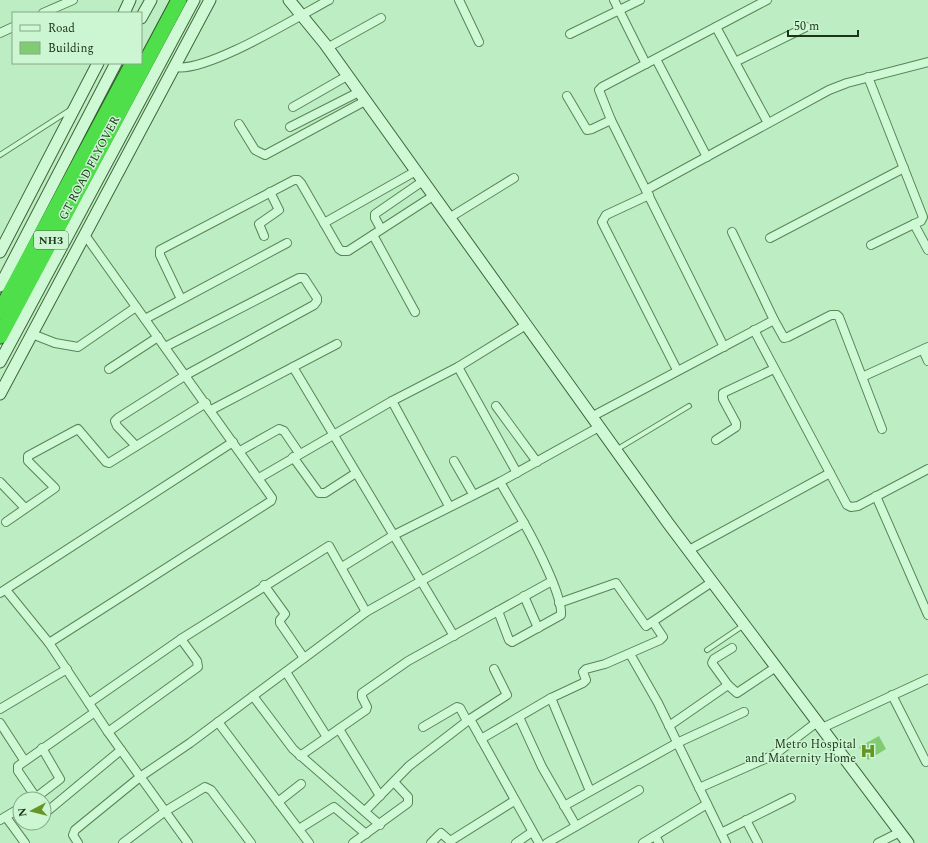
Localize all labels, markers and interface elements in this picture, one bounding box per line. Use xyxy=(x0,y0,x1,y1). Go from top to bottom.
legend xyxy=(12,12,142,64)
scale bar xyxy=(788,12,858,38)
text: 50 m xyxy=(794,17,819,36)
text: Road xyxy=(48,19,75,38)
text: Building xyxy=(48,39,94,58)
street label: GT ROAD FLYOVER xyxy=(54,113,125,223)
road number: NH3 xyxy=(34,231,68,249)
place label: Metro Hospital and Maternity Home xyxy=(745,735,856,768)
hospital icon: Metro Hospital and Maternity Home xyxy=(859,742,877,760)
north arrow xyxy=(12,791,52,831)
text: N xyxy=(14,807,32,818)

